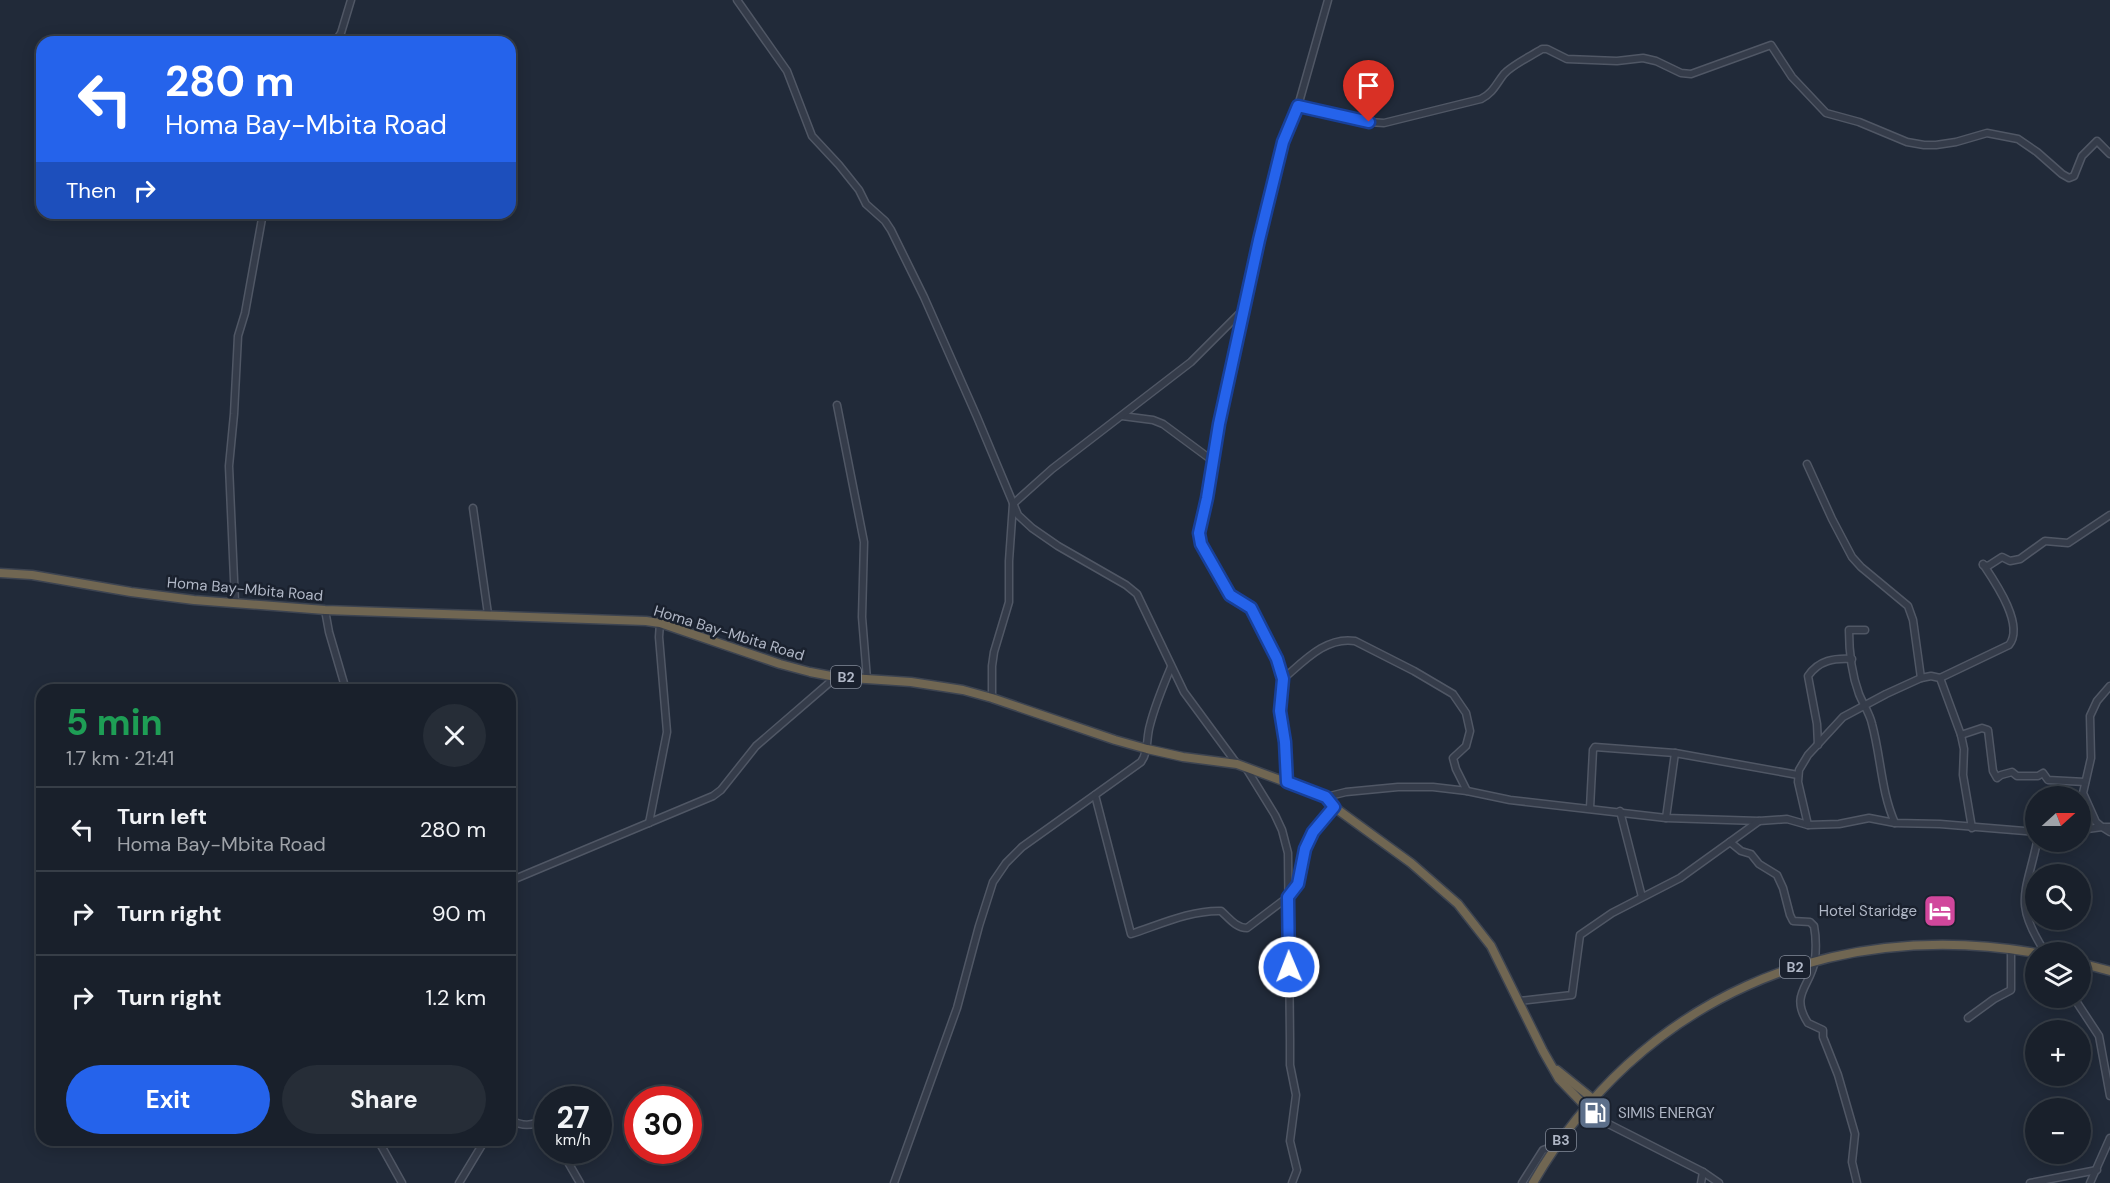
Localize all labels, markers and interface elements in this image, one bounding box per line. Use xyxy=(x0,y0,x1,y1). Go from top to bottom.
text: 280 m xyxy=(165,54,295,109)
icon: left xyxy=(66,60,144,138)
pin xyxy=(1343,60,1394,122)
icon: arrive xyxy=(1352,69,1385,102)
text: Homa Bay-Mbita Road xyxy=(165,107,447,142)
icon: right xyxy=(128,174,161,207)
text: Then xyxy=(66,176,116,205)
street label: Homa Bay-Mbita Road xyxy=(166,572,324,606)
street label: Homa Bay-Mbita Road xyxy=(651,601,807,665)
road number: B2 xyxy=(831,666,861,688)
text: 5 min xyxy=(66,699,163,746)
button: close xyxy=(423,704,486,767)
text: 1.7 km · 21:41 xyxy=(66,745,174,771)
north arrow xyxy=(2025,786,2091,852)
map controls xyxy=(2025,786,2091,1164)
text: Turn left xyxy=(117,802,207,831)
icon: left xyxy=(66,813,99,846)
text: 280 m xyxy=(420,815,486,844)
text: Homa Bay-Mbita Road xyxy=(117,831,326,857)
button: search xyxy=(2025,864,2091,930)
hotel icon: Hotel Staridge xyxy=(1922,893,1958,929)
icon: right xyxy=(66,897,99,930)
text: Turn right xyxy=(117,899,222,928)
text: 90 m xyxy=(432,899,486,928)
place label: Hotel Staridge xyxy=(1819,901,1917,921)
position arrow xyxy=(1257,935,1321,999)
button: layers xyxy=(2025,942,2091,1008)
road number: B2 xyxy=(1780,956,1810,978)
icon: right xyxy=(66,981,99,1014)
text: Turn right xyxy=(117,983,222,1012)
text: 1.2 km xyxy=(426,983,486,1012)
button: + xyxy=(2025,1020,2091,1086)
button: Exit xyxy=(66,1065,270,1134)
button: Share xyxy=(282,1065,486,1134)
speed limit sign: 30 xyxy=(624,1086,702,1164)
fuel station icon: SIMIS ENERGY xyxy=(1577,1095,1613,1131)
text: 27 xyxy=(556,1098,590,1137)
button: − xyxy=(2025,1098,2091,1164)
place label: SIMIS ENERGY xyxy=(1618,1103,1715,1123)
road number: B3 xyxy=(1546,1129,1576,1151)
text: km/h xyxy=(555,1130,591,1150)

